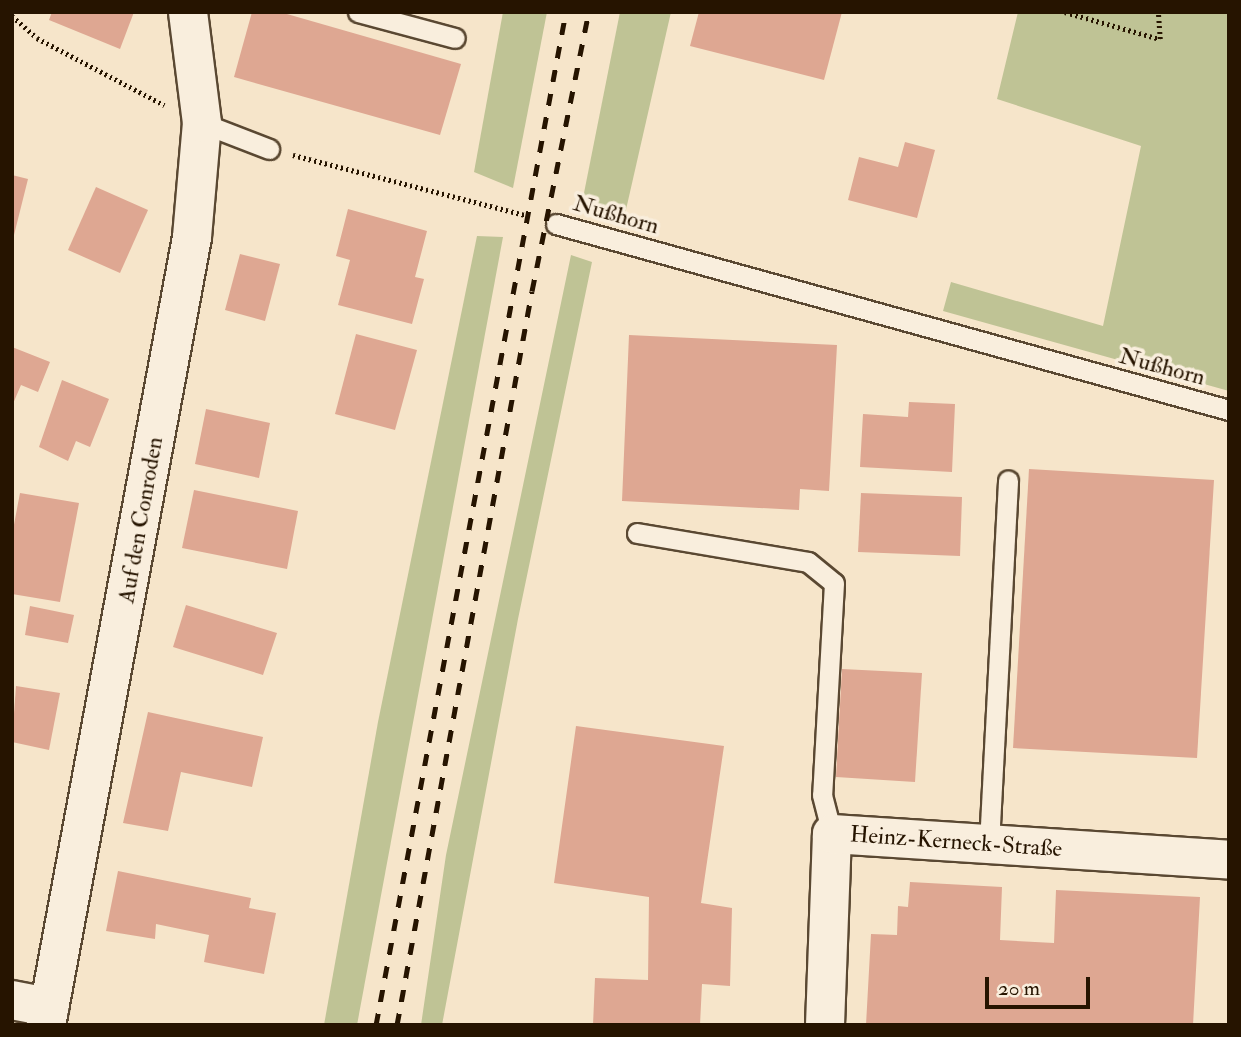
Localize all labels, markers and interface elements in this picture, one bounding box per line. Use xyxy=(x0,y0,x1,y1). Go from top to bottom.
street label: Nußhorn xyxy=(570,190,662,240)
street label: Nußhorn xyxy=(1116,342,1208,392)
street label: Auf den Conroden xyxy=(113,435,169,605)
street label: Heinz-Kerneck-Straße xyxy=(849,821,1063,863)
scale bar xyxy=(989,964,1094,1008)
text: 20 m xyxy=(998,975,1040,1002)

